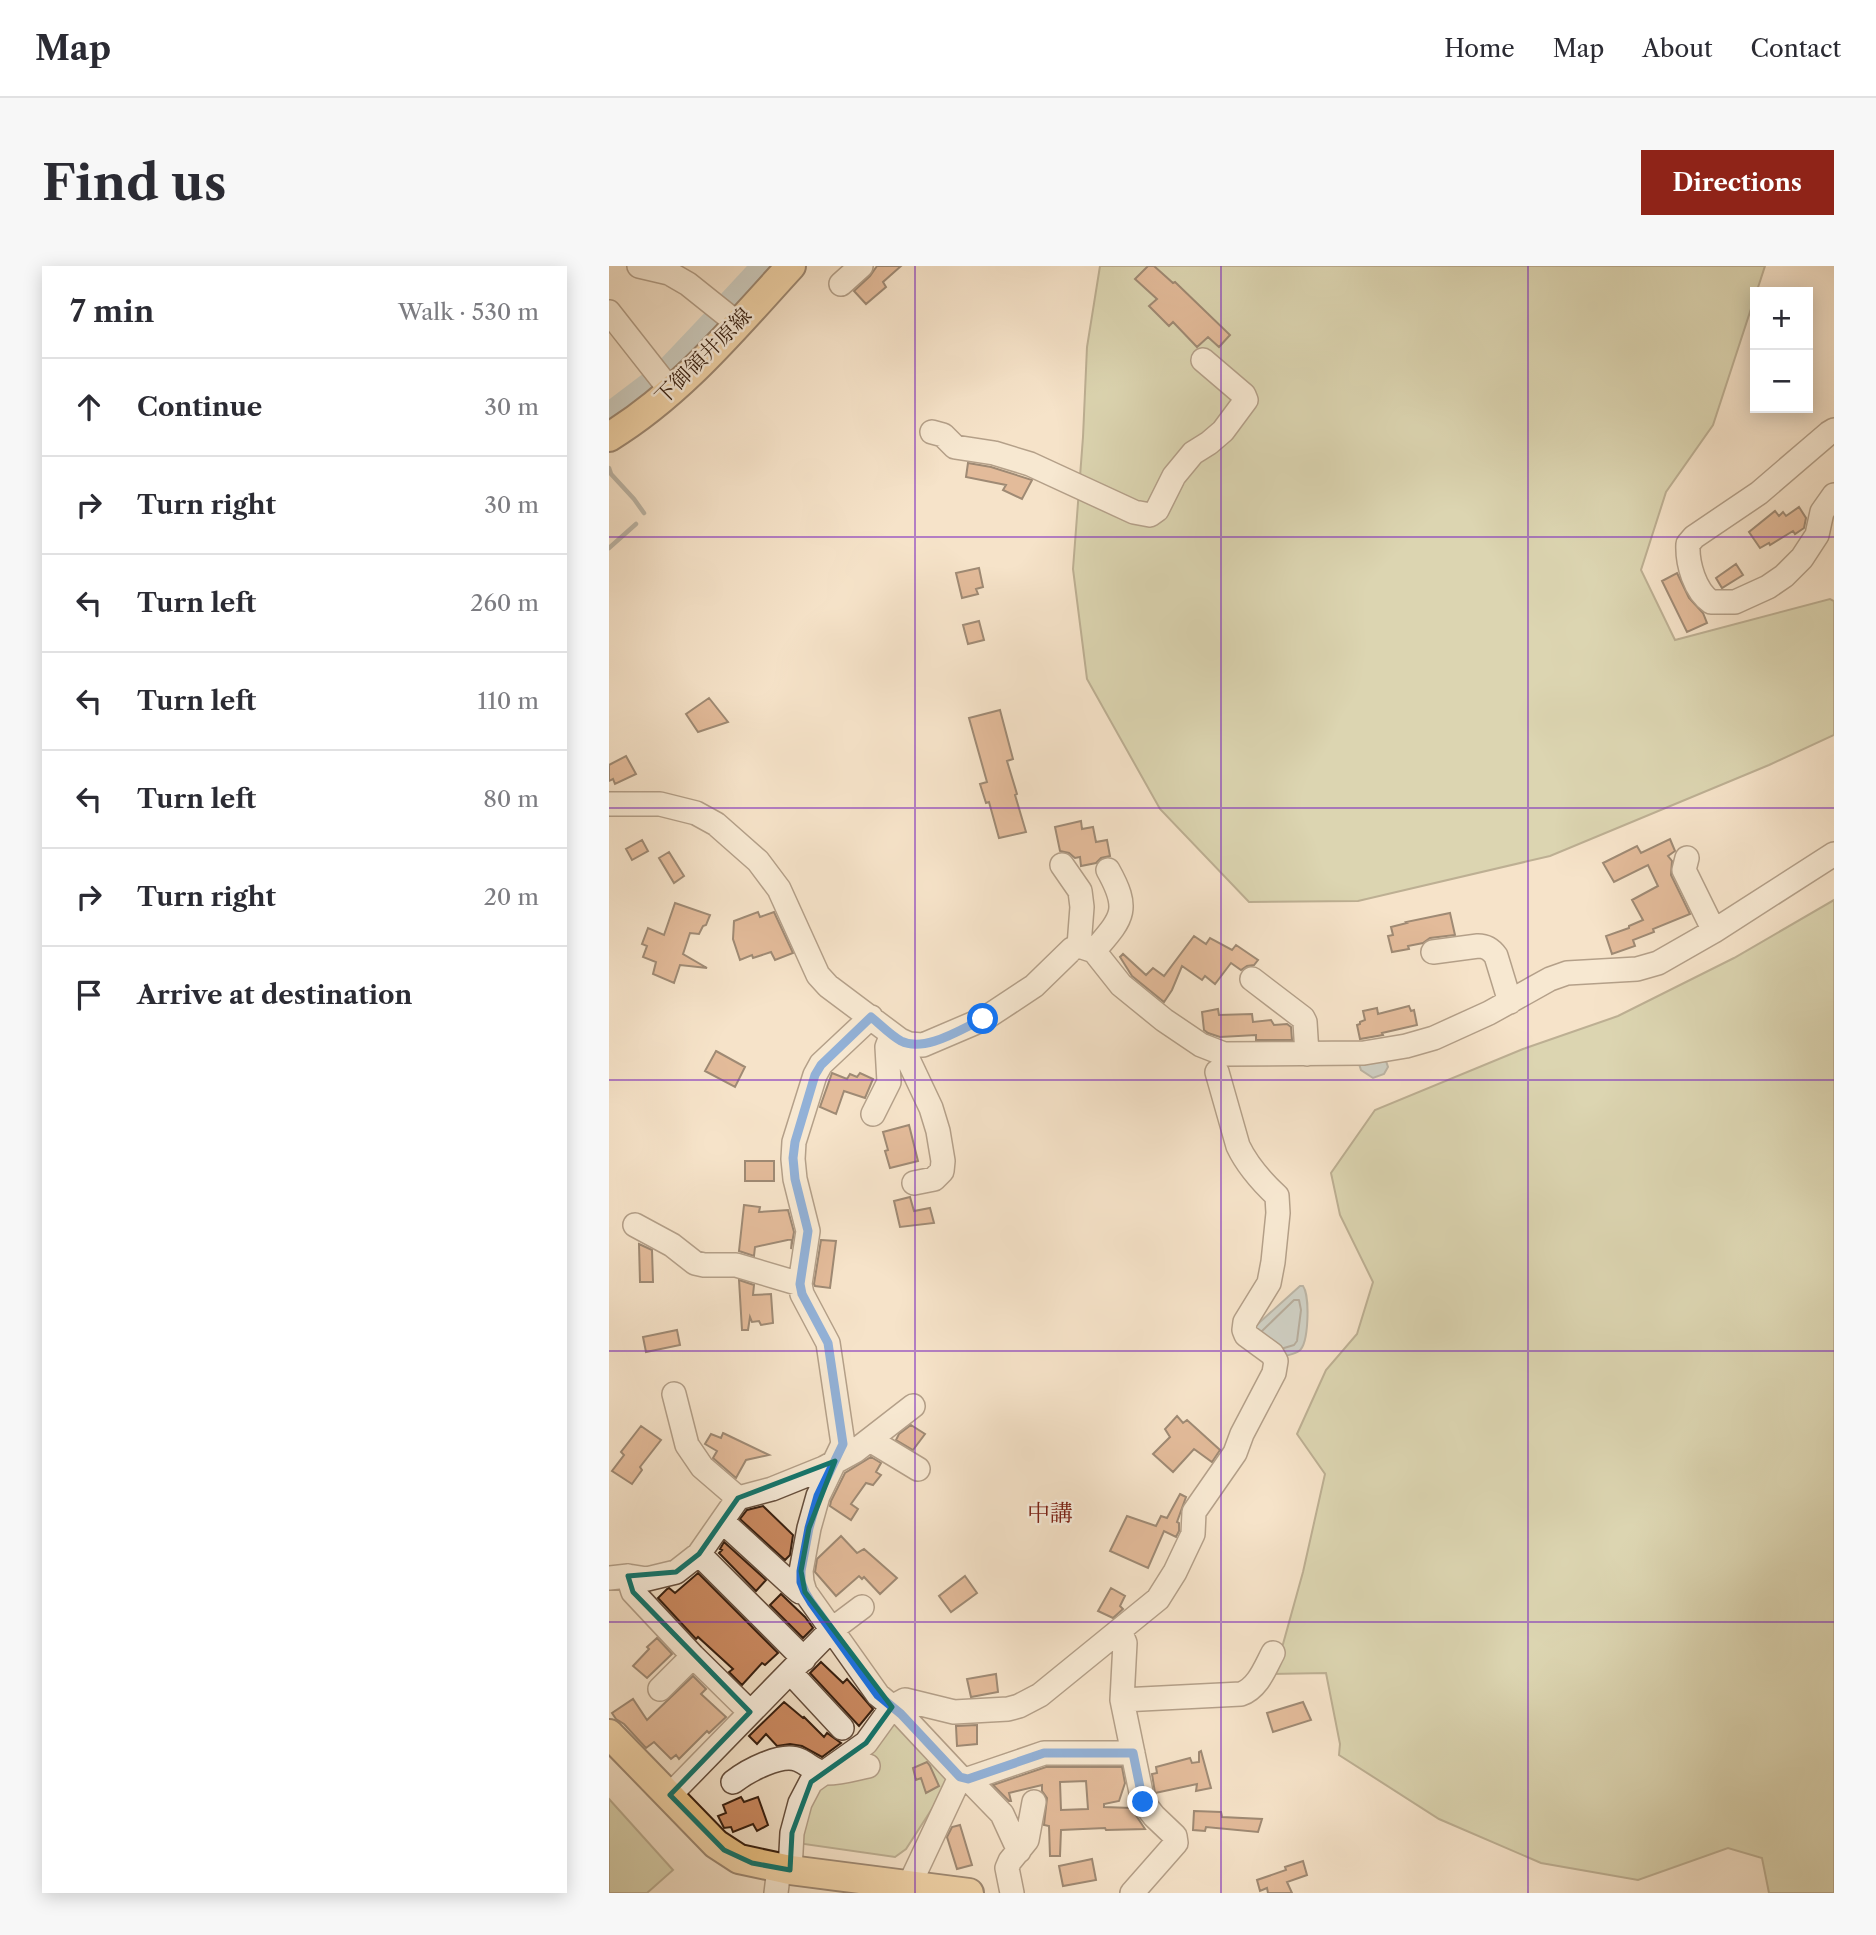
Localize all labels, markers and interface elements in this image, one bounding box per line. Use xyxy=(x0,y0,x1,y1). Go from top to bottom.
text: Map xyxy=(35,28,111,69)
text: Home xyxy=(1444,34,1515,63)
text: Map xyxy=(1553,34,1604,63)
text: About xyxy=(1642,34,1713,63)
text: Contact xyxy=(1751,34,1841,63)
button: Directions xyxy=(1641,150,1834,215)
text: Find us xyxy=(42,152,226,213)
map controls xyxy=(1750,287,1813,413)
button: + xyxy=(1750,287,1813,350)
text: 7 min xyxy=(70,293,154,330)
text: Walk · 530 m xyxy=(398,298,539,326)
street label: 下御領井原線 xyxy=(650,303,756,409)
button: − xyxy=(1750,350,1813,413)
icon: ahead xyxy=(70,388,108,426)
text: Continue xyxy=(137,391,262,423)
text: 30 m xyxy=(484,393,539,421)
icon: right xyxy=(70,486,108,524)
text: Turn right xyxy=(137,489,276,521)
text: 30 m xyxy=(484,491,539,519)
icon: left xyxy=(70,584,108,622)
text: Turn left xyxy=(137,587,256,619)
text: 260 m xyxy=(470,589,539,617)
icon: left xyxy=(70,682,108,720)
text: Turn left xyxy=(137,685,256,717)
text: 110 m xyxy=(478,687,539,715)
icon: left xyxy=(70,780,108,818)
text: Turn left xyxy=(137,783,256,815)
text: 80 m xyxy=(483,785,539,813)
icon: right xyxy=(70,878,108,916)
text: Turn right xyxy=(137,881,276,913)
text: 20 m xyxy=(484,883,539,911)
icon: arrive xyxy=(70,976,108,1014)
text: Arrive at destination xyxy=(137,979,412,1011)
route start xyxy=(967,1003,998,1034)
district label: 中講 xyxy=(1027,1499,1073,1527)
route end xyxy=(1127,1786,1158,1817)

